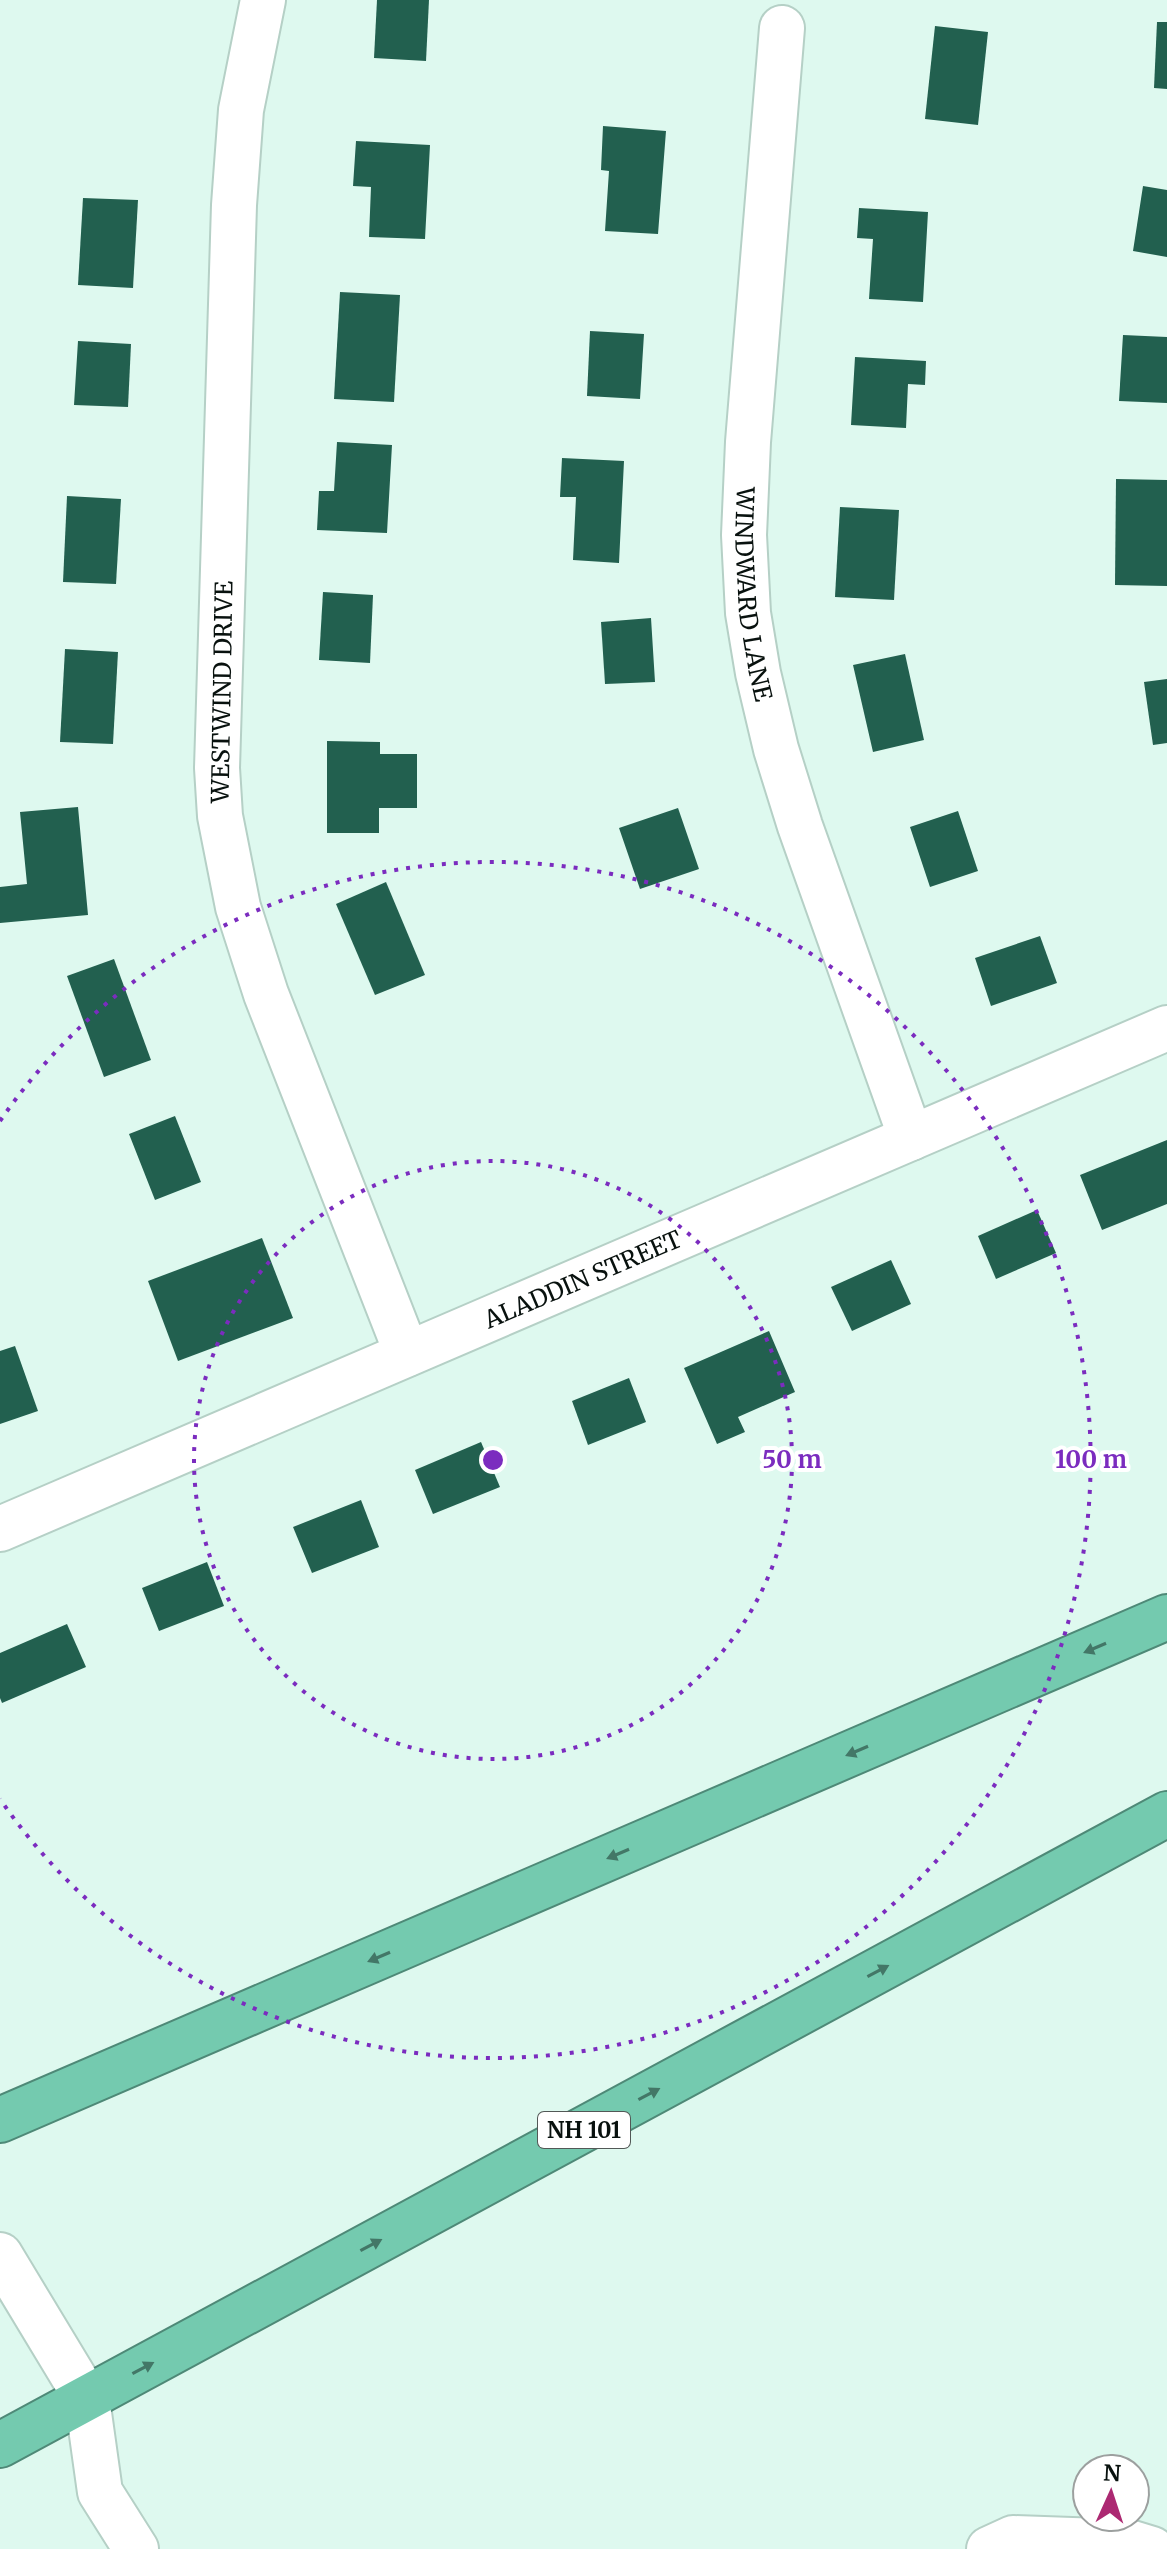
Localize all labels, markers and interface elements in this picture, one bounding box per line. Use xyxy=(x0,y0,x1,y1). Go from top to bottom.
street label: WINDWARD LANE xyxy=(728,485,780,705)
street label: WESTWIND DRIVE xyxy=(205,580,239,804)
street label: ALADDIN STREET xyxy=(478,1223,686,1335)
text: 50 m xyxy=(762,1444,822,1475)
text: 100 m xyxy=(1055,1444,1127,1475)
centre of rings xyxy=(479,1446,507,1474)
one-way arrow xyxy=(1084,1642,1107,1655)
one-way arrow xyxy=(845,1745,868,1758)
one-way arrow xyxy=(606,1847,630,1861)
one-way arrow xyxy=(367,1950,391,1963)
one-way arrow xyxy=(867,1964,889,1978)
one-way arrow xyxy=(638,2088,661,2101)
road number: NH 101 xyxy=(538,2112,630,2148)
one-way arrow xyxy=(360,2238,383,2251)
one-way arrow xyxy=(131,2362,154,2375)
north arrow xyxy=(1071,2453,1151,2533)
text: N xyxy=(1103,2459,1122,2487)

